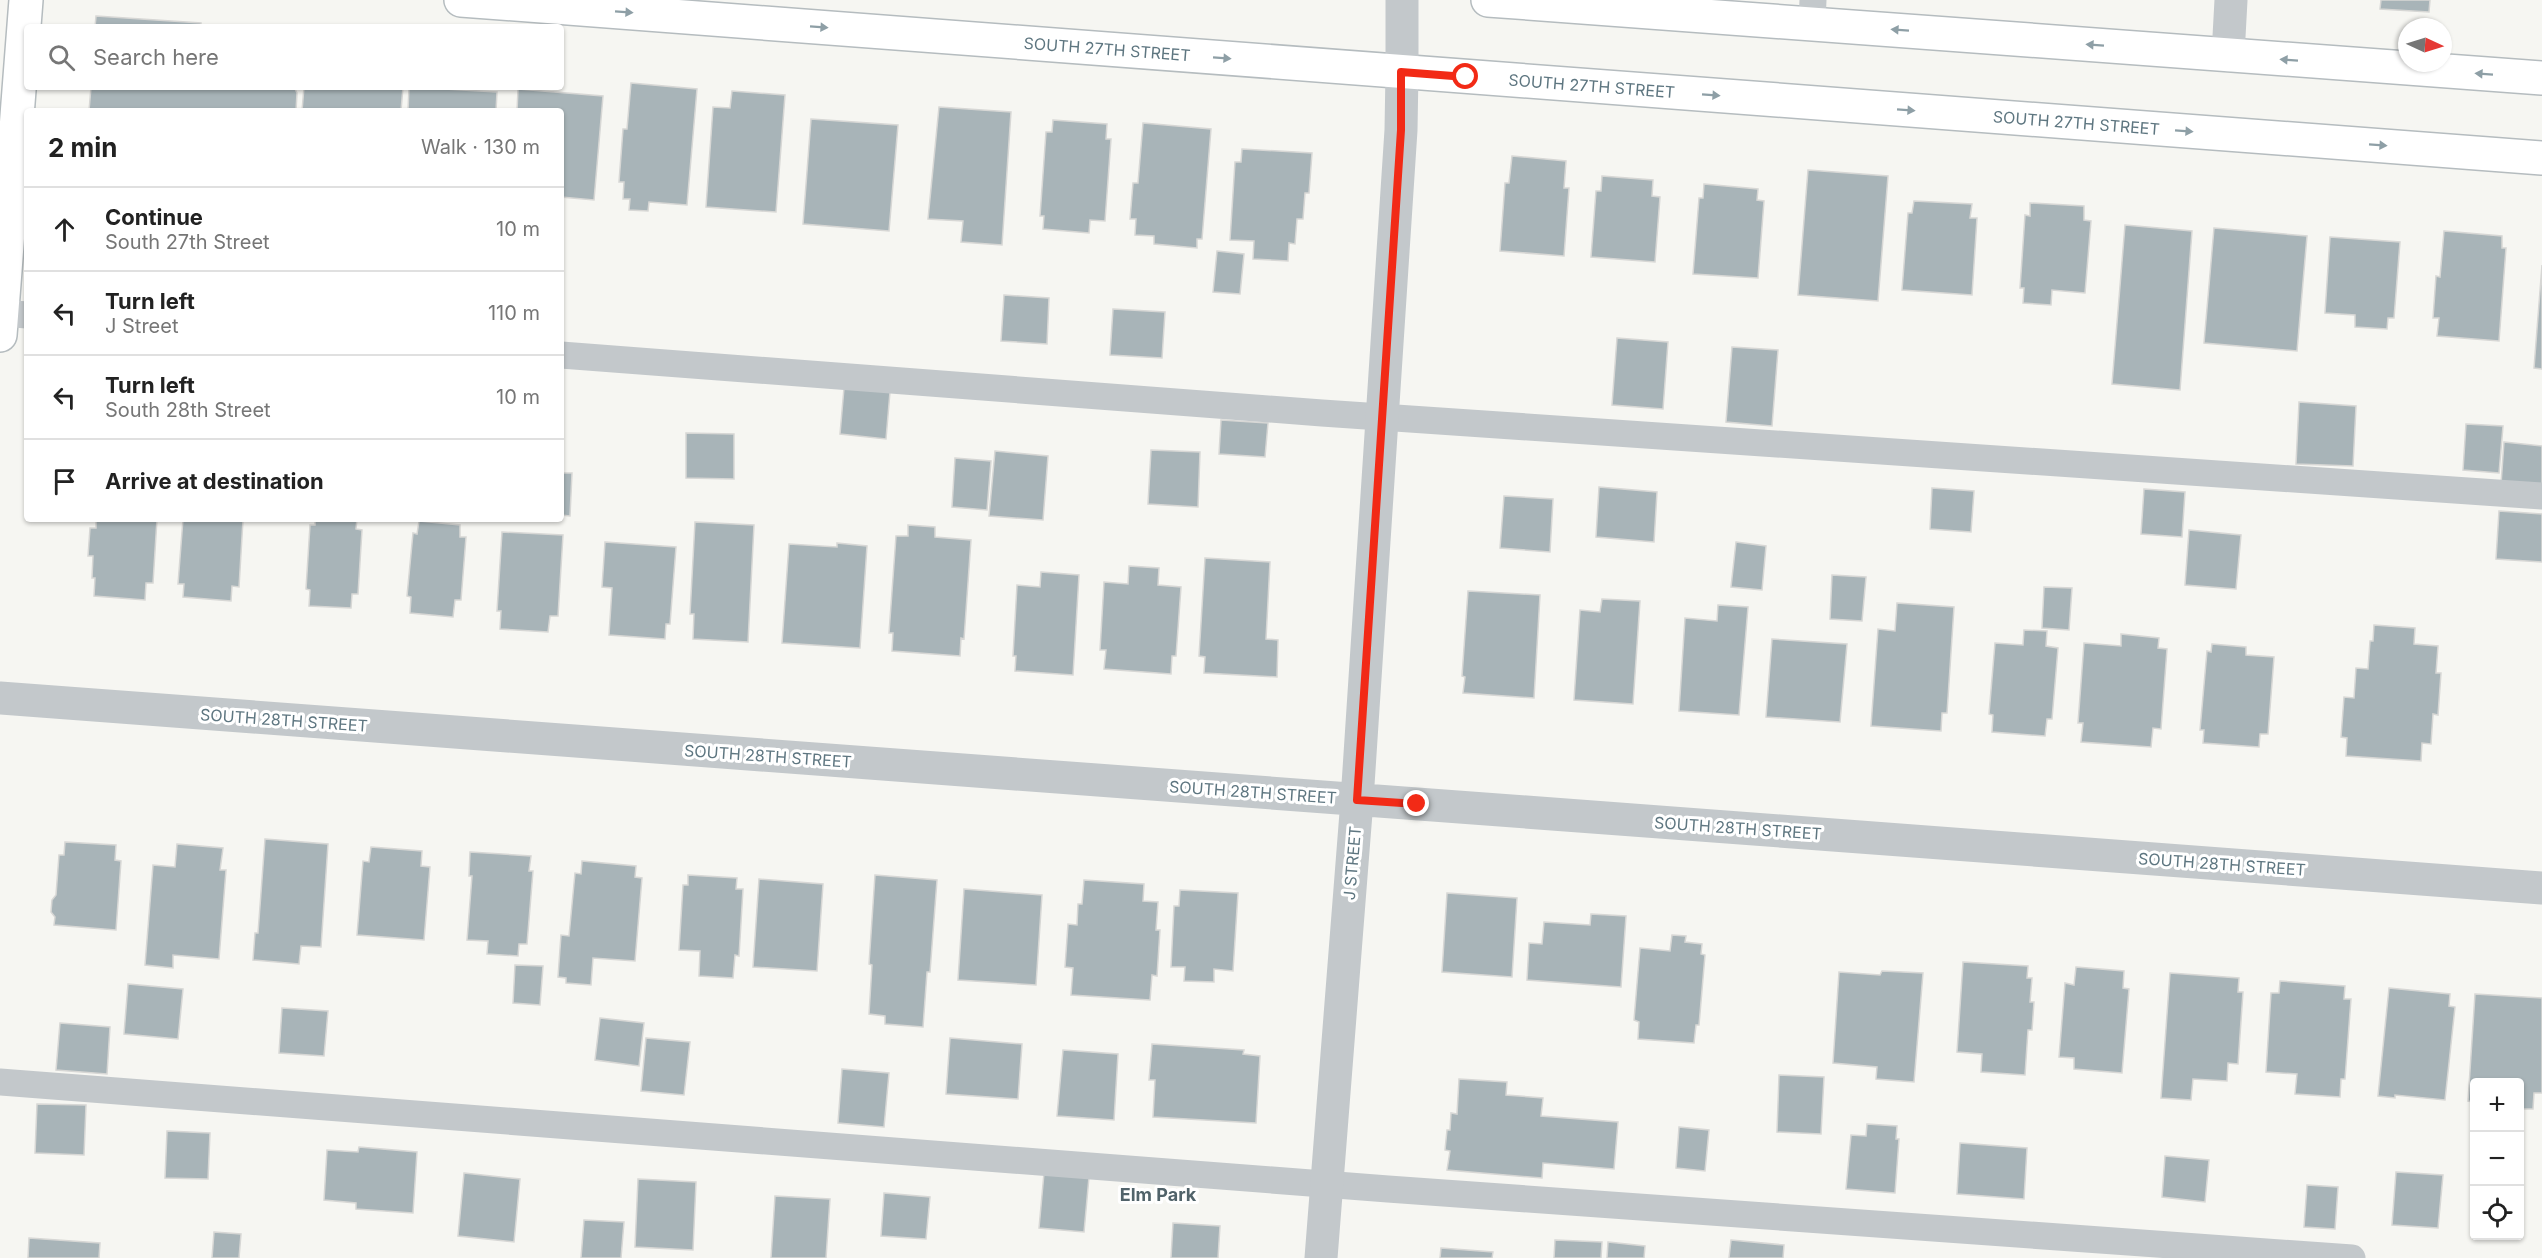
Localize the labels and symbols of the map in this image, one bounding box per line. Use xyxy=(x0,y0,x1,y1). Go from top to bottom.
one-way arrow xyxy=(615,8,634,17)
north arrow xyxy=(2398,18,2452,72)
one-way arrow xyxy=(809,22,828,32)
one-way arrow xyxy=(1891,25,1910,35)
street label: SOUTH 27TH STREET xyxy=(1023,33,1191,65)
one-way arrow xyxy=(2085,40,2104,50)
one-way arrow xyxy=(1213,53,1232,63)
one-way arrow xyxy=(2280,55,2299,64)
route start xyxy=(1452,63,1478,89)
one-way arrow xyxy=(2474,69,2493,79)
street label: SOUTH 27TH STREET xyxy=(1508,70,1676,102)
one-way arrow xyxy=(1702,90,1721,100)
one-way arrow xyxy=(1896,105,1915,115)
street label: SOUTH 27TH STREET xyxy=(1992,106,2160,139)
one-way arrow xyxy=(2174,126,2193,135)
one-way arrow xyxy=(2369,140,2388,150)
street label: SOUTH 28TH STREET xyxy=(200,704,368,736)
street label: SOUTH 28TH STREET xyxy=(684,740,852,772)
street label: SOUTH 28TH STREET xyxy=(1169,776,1337,808)
route end xyxy=(1403,790,1429,816)
street label: SOUTH 28TH STREET xyxy=(1654,812,1822,844)
street label: J STREET xyxy=(1339,825,1365,901)
street label: SOUTH 28TH STREET xyxy=(2138,848,2306,880)
district label: Elm Park xyxy=(1120,1184,1197,1205)

